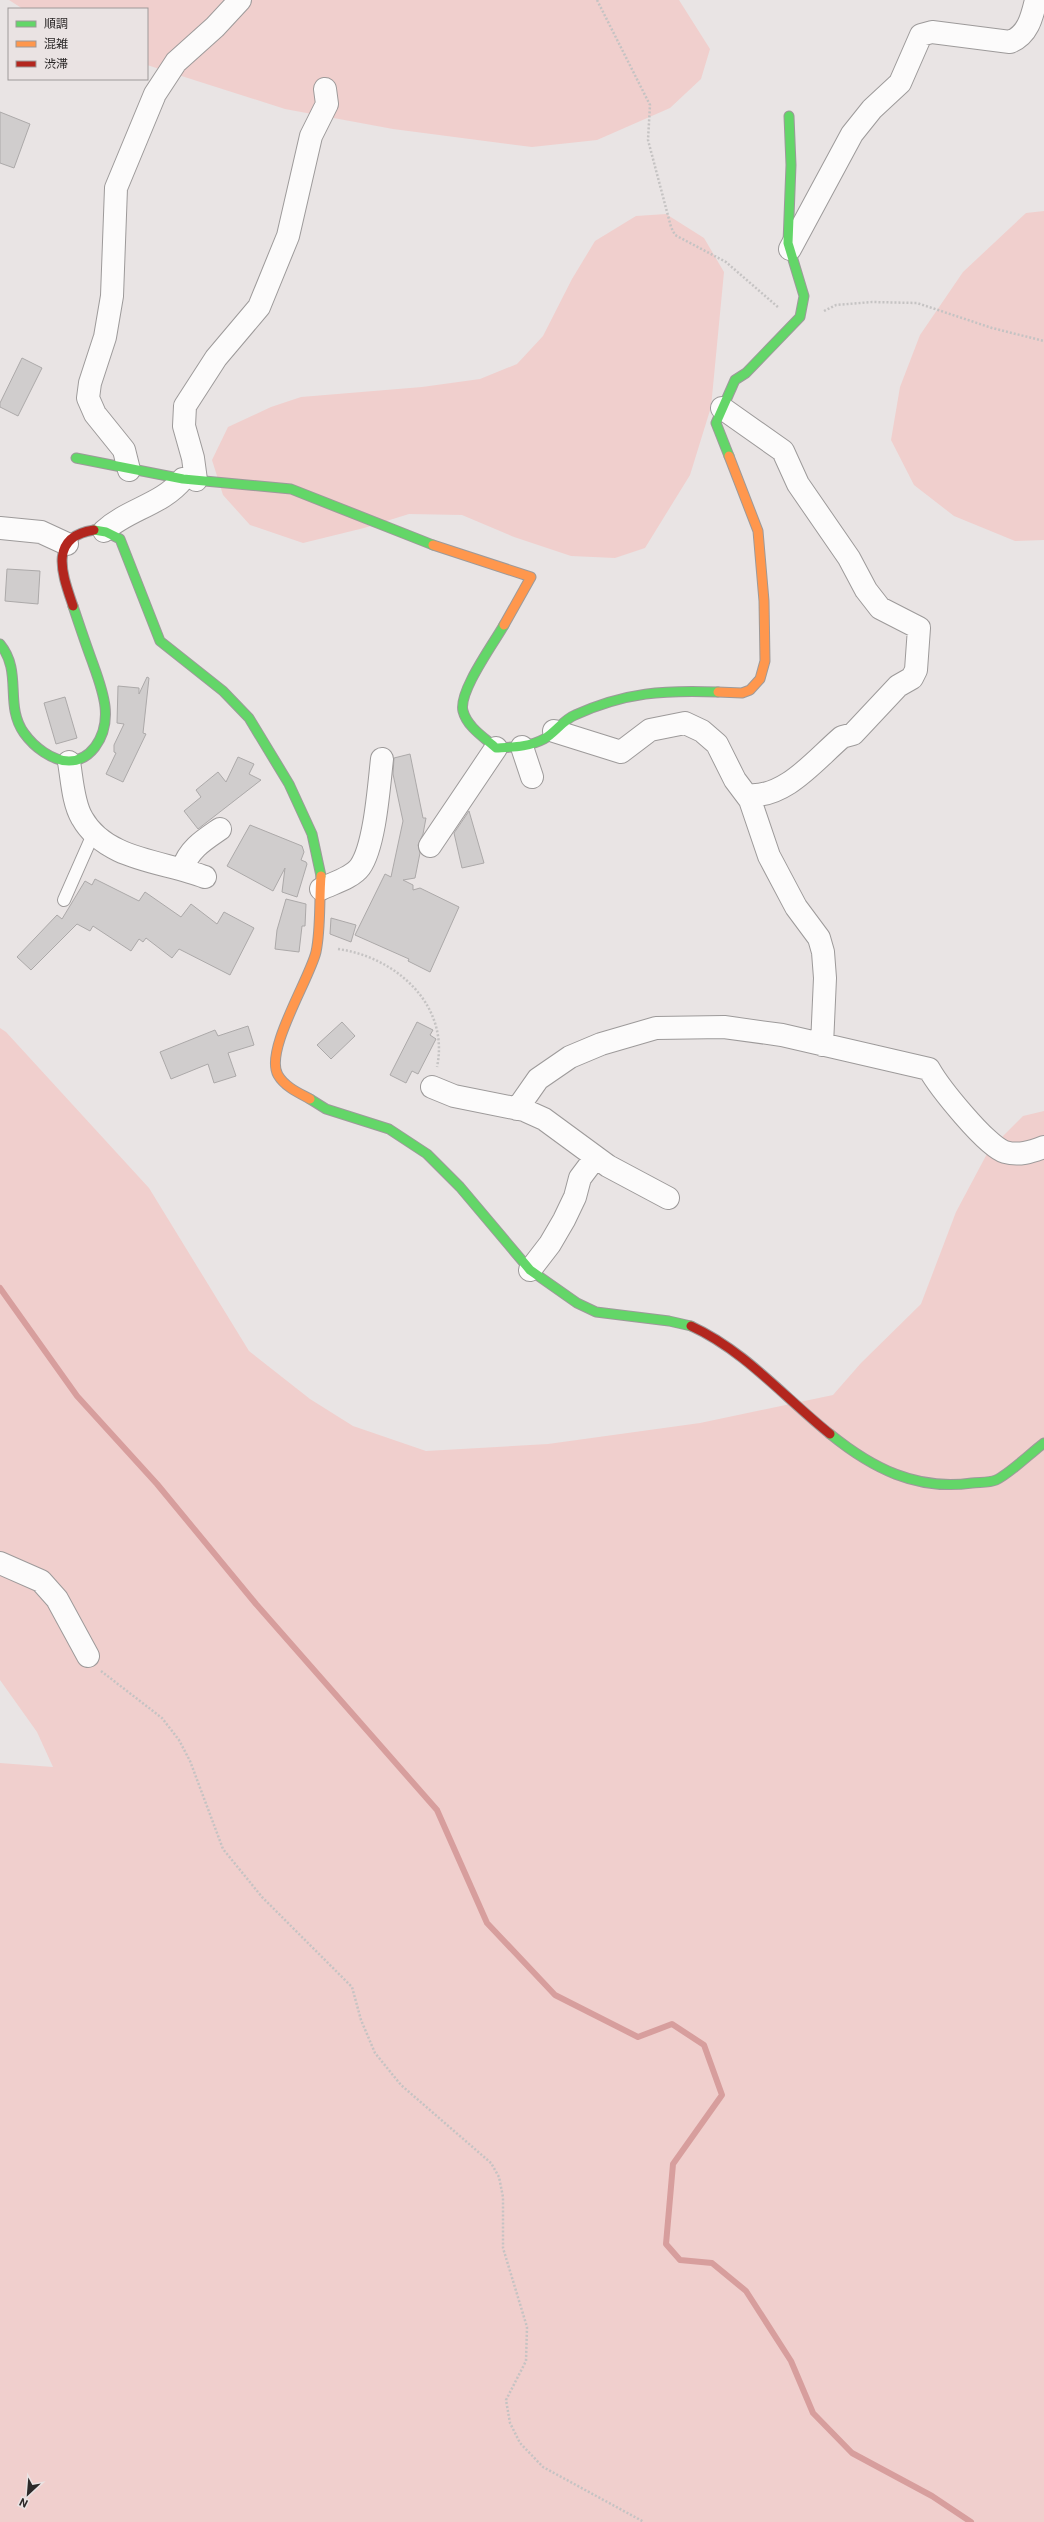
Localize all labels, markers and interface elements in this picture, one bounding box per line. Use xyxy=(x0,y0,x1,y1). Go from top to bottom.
legend xyxy=(8,8,148,80)
text: 順調 xyxy=(44,17,68,31)
text: 混雑 xyxy=(44,37,68,51)
text: 渋滞 xyxy=(44,57,68,71)
north arrow xyxy=(8,2474,48,2514)
text: N xyxy=(17,2495,30,2510)

